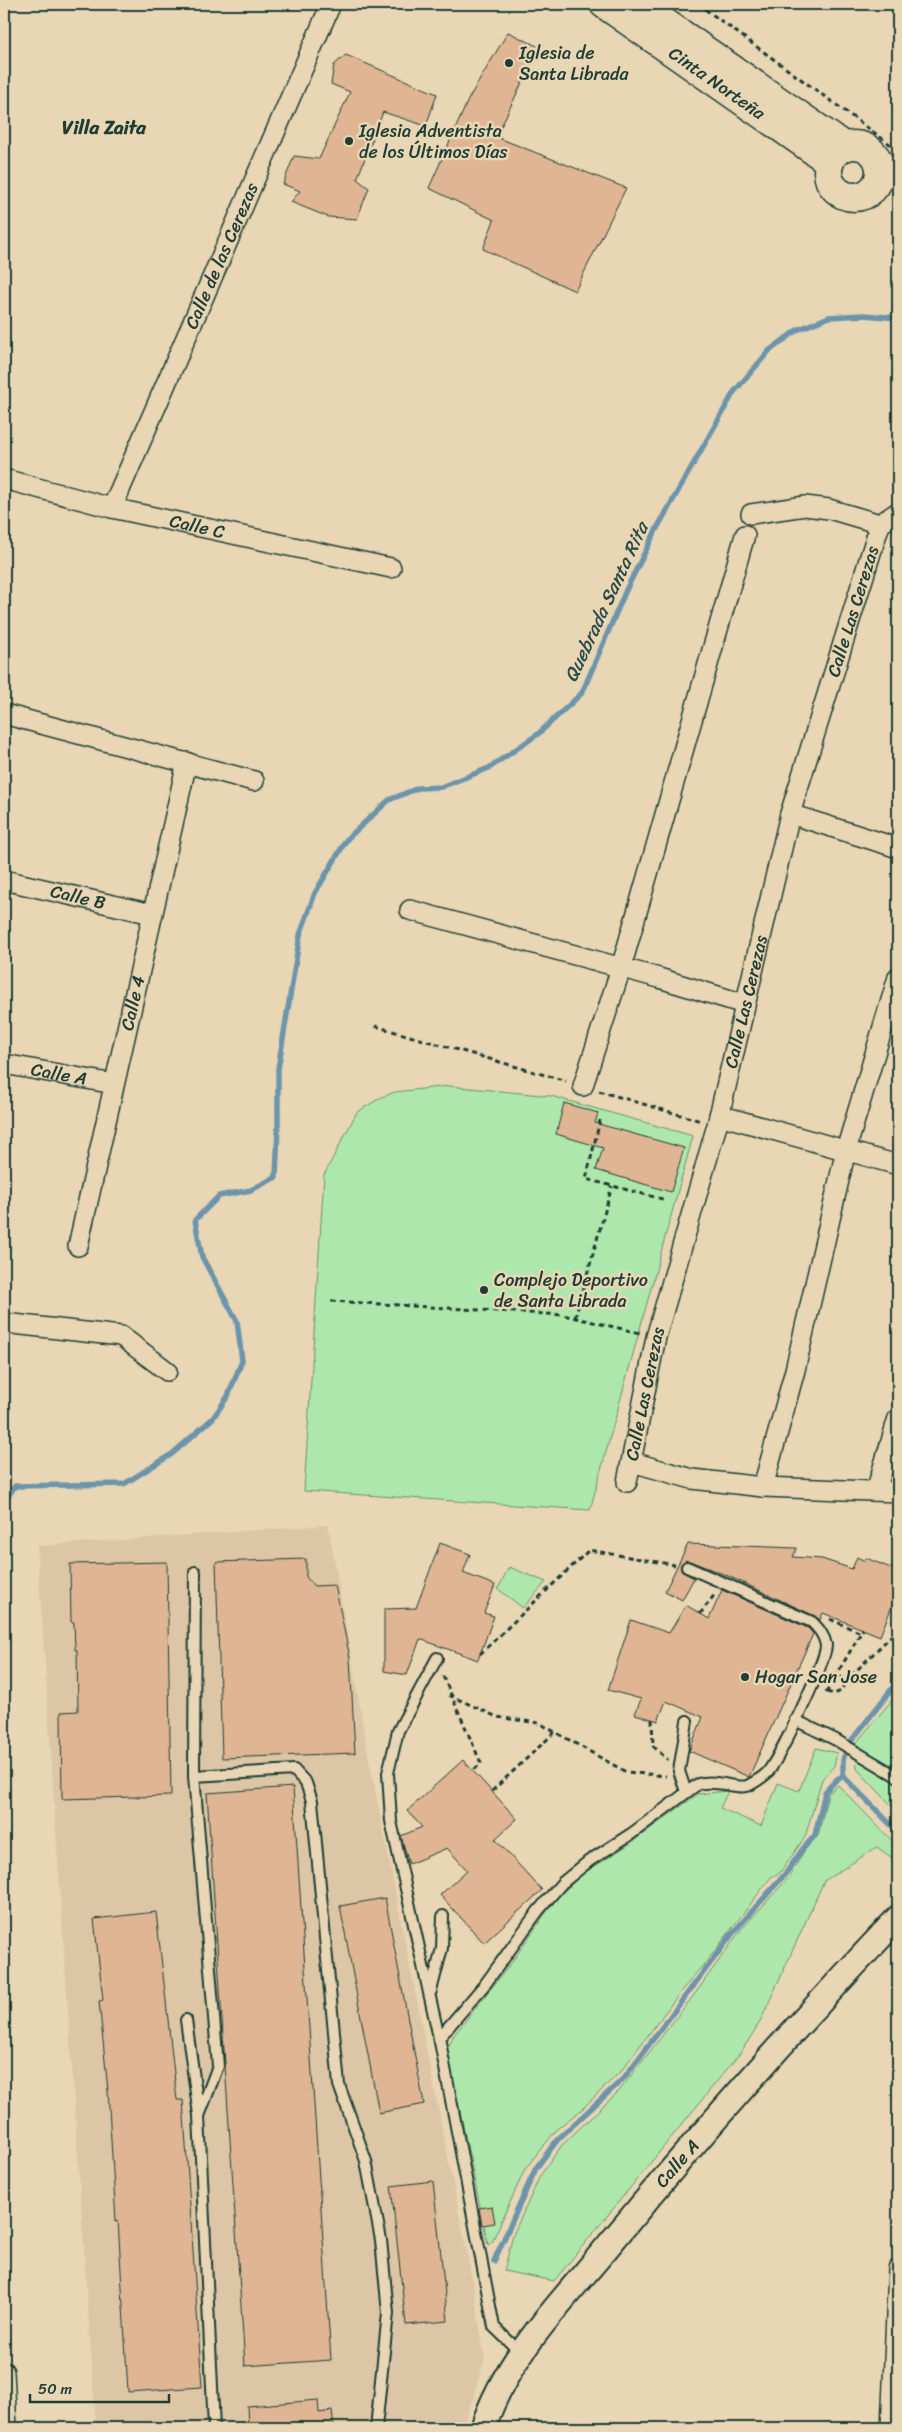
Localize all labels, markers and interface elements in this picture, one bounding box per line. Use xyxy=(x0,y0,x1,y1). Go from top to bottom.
place label: Iglesia de Santa Librada xyxy=(518,37,629,90)
street label: Cinta Norteña xyxy=(662,38,773,129)
marker: Iglesia de Santa Librada xyxy=(503,57,515,69)
district label: Villa Zaita xyxy=(62,111,146,144)
place label: Iglesia Adventista de los Últimos Días xyxy=(358,115,508,168)
marker: Iglesia Adventista de los Últimos Días xyxy=(343,135,355,147)
street label: Calle de las Cerezas xyxy=(176,177,268,334)
street label: Calle C xyxy=(167,505,228,548)
water label: Quebrada Santa Rita xyxy=(554,514,659,687)
street label: Calle Las Cerezas xyxy=(817,541,888,681)
street label: Calle B xyxy=(47,875,109,919)
street label: Calle Las Cerezas xyxy=(715,932,777,1072)
street label: Calle 4 xyxy=(111,972,154,1034)
street label: Calle A xyxy=(29,1053,90,1095)
place label: Complejo Deportivo de Santa Librada xyxy=(494,1264,648,1317)
marker: Complejo Deportivo de Santa Librada xyxy=(478,1284,490,1296)
street label: Calle Las Cerezas xyxy=(616,1322,674,1463)
place label: Hogar San Jose xyxy=(755,1661,877,1693)
marker: Hogar San Jose xyxy=(739,1671,751,1683)
street label: Calle A xyxy=(647,2132,708,2195)
scale bar xyxy=(30,2372,169,2404)
text: 50 m xyxy=(38,2376,73,2402)

